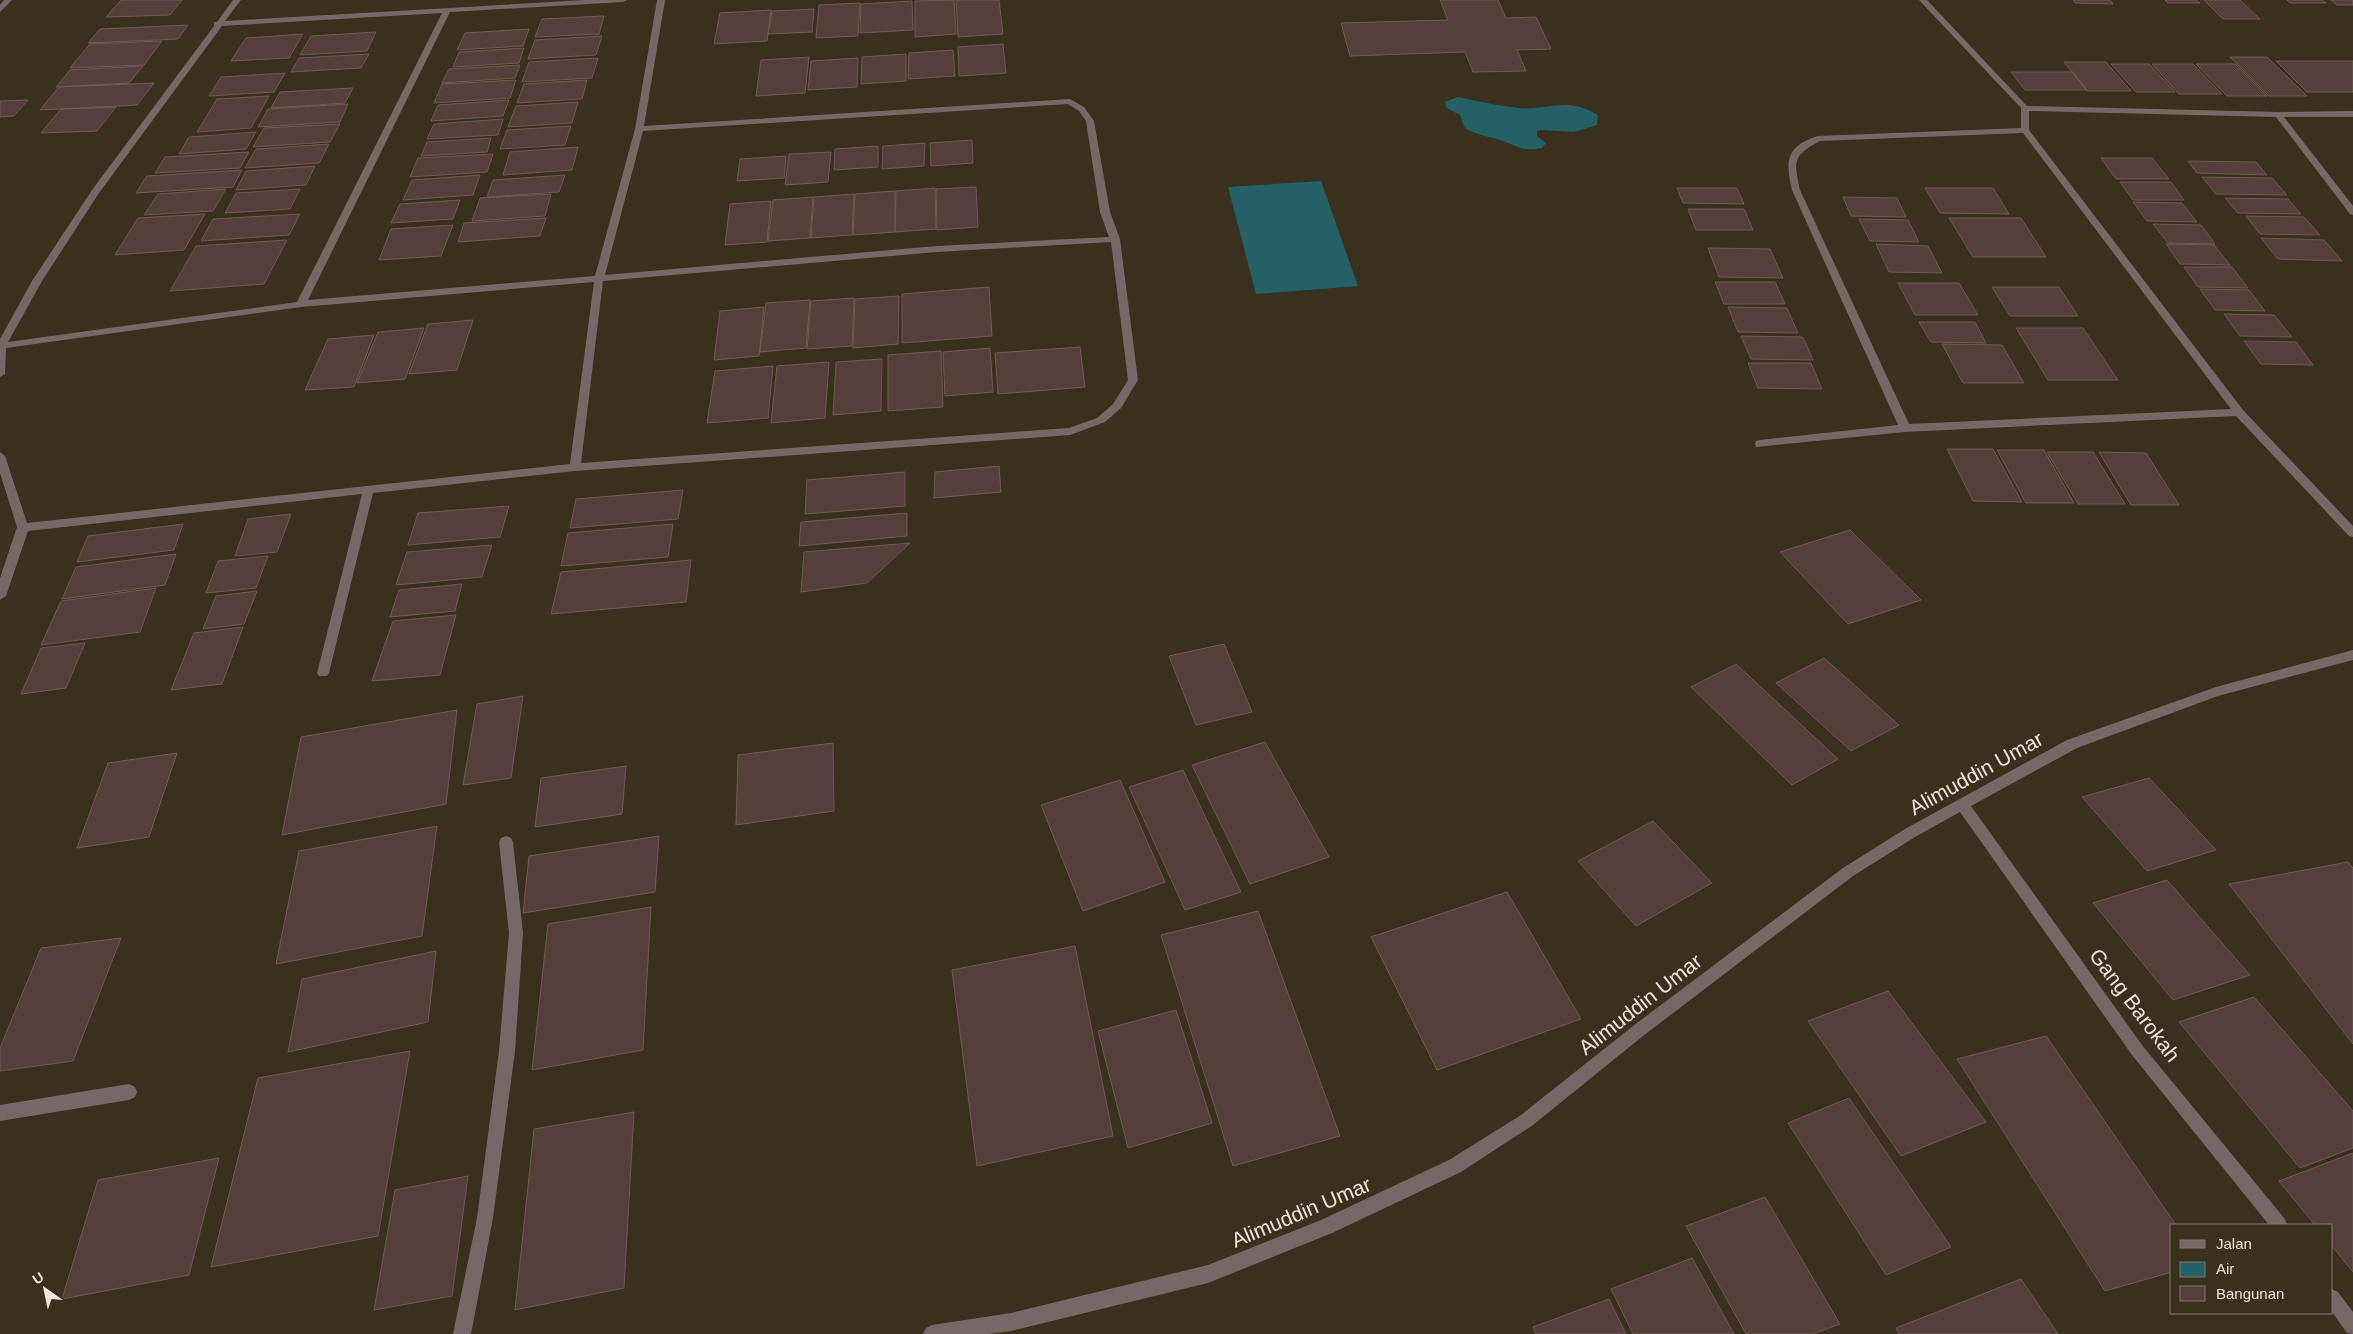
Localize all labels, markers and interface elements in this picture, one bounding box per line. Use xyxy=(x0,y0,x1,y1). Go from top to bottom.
street label: Alimuddin Umar xyxy=(1905,727,2047,819)
street label: Gang Barokah xyxy=(2085,944,2185,1066)
street label: Alimuddin Umar xyxy=(1574,949,1706,1059)
street label: Alimuddin Umar xyxy=(1228,1172,1374,1252)
legend xyxy=(2170,1224,2333,1314)
text: Jalan xyxy=(2216,1235,2252,1252)
text: Air xyxy=(2216,1260,2234,1277)
north arrow xyxy=(20,1264,70,1314)
text: U xyxy=(29,1269,47,1288)
text: Bangunan xyxy=(2216,1285,2284,1302)

